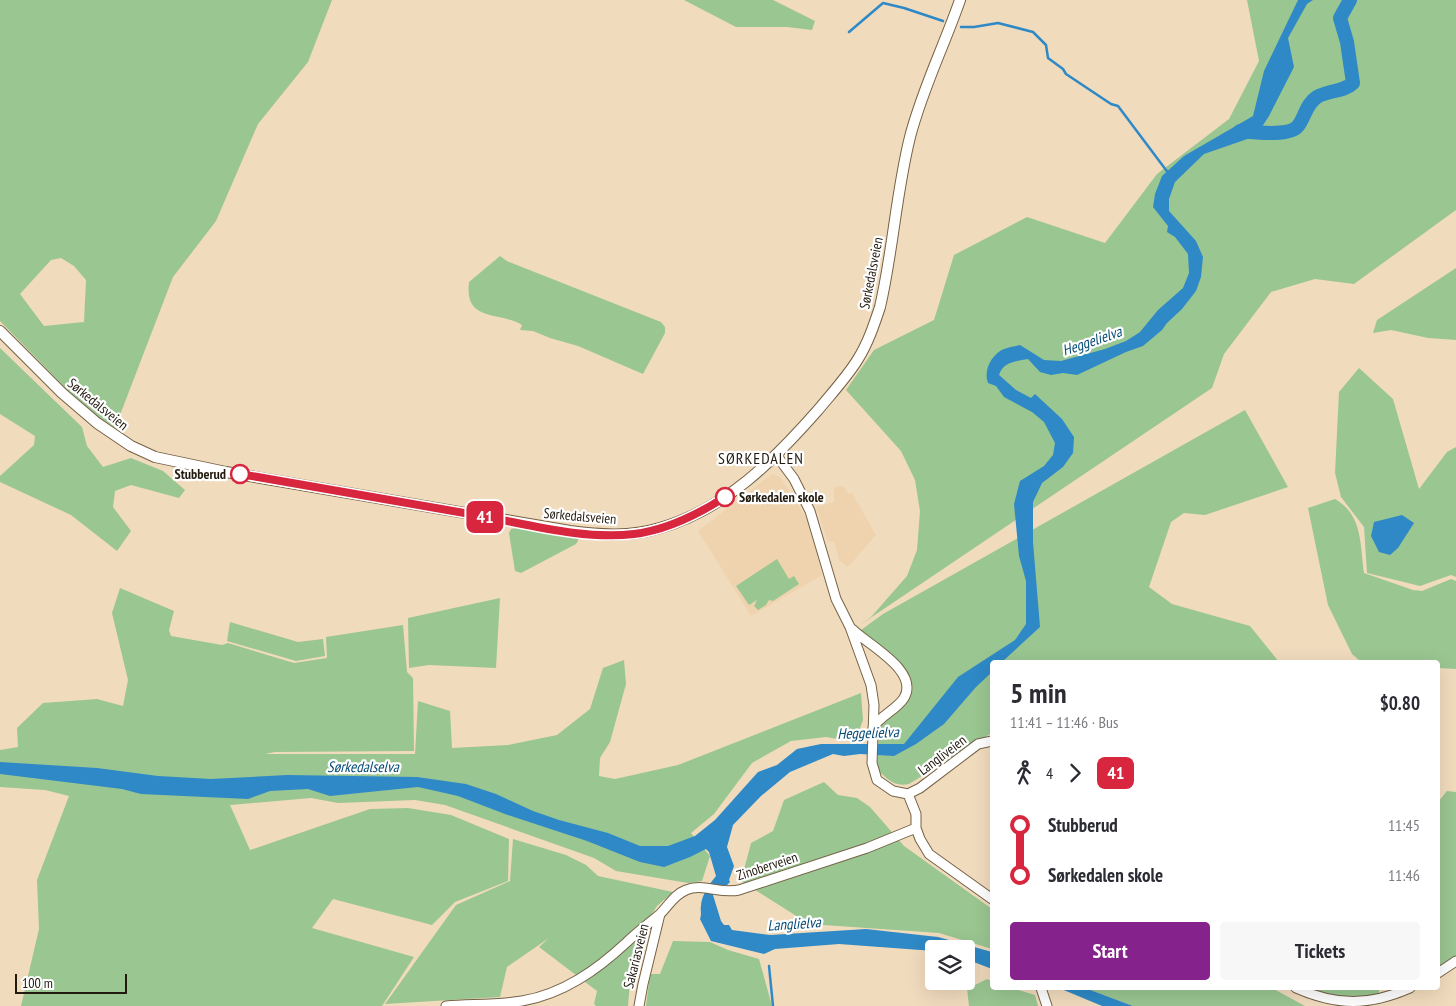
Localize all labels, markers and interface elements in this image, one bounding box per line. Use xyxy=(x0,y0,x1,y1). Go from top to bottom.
street label: Sørkedalsveien xyxy=(855,236,887,310)
water label: Heggelielva xyxy=(1060,321,1125,360)
street label: Sørkedalsveien xyxy=(64,374,132,434)
district label: SØRKEDALEN xyxy=(718,448,804,468)
marker: Stubberud xyxy=(230,464,250,484)
place label: Stubberud xyxy=(175,465,226,483)
marker: Sørkedalen skole xyxy=(715,487,735,507)
place label: Sørkedalen skole xyxy=(739,488,824,506)
line badge: 41 xyxy=(462,501,508,533)
street label: Sørkedalsveien xyxy=(543,504,617,528)
text: 41 xyxy=(476,505,494,528)
text: 5 min xyxy=(1010,674,1067,711)
text: $0.80 xyxy=(1380,691,1420,715)
text: 11:41 – 11:46 · Bus xyxy=(1010,712,1118,732)
water label: Heggelielva xyxy=(837,722,900,743)
street label: Langliveien xyxy=(914,731,970,779)
water label: Sørkedalselva xyxy=(327,757,400,776)
icon: walk xyxy=(1010,759,1038,787)
icon: forward xyxy=(1061,759,1089,787)
text: 41 xyxy=(1107,761,1124,784)
text: 4 xyxy=(1046,763,1053,783)
text: Stubberud xyxy=(1048,813,1118,837)
text: 11:45 xyxy=(1388,815,1420,835)
street label: Zinoberveien xyxy=(734,848,800,884)
text: Sørkedalen skole xyxy=(1048,863,1163,887)
text: 11:46 xyxy=(1388,865,1420,885)
water label: Langlielva xyxy=(767,912,822,935)
street label: Sakariasveien xyxy=(619,922,653,990)
button: Start xyxy=(1010,922,1210,980)
button: Tickets xyxy=(1220,922,1420,980)
map controls xyxy=(925,940,975,990)
button: layers xyxy=(925,940,975,990)
scale bar xyxy=(15,971,128,994)
text: 100 m xyxy=(22,974,53,992)

